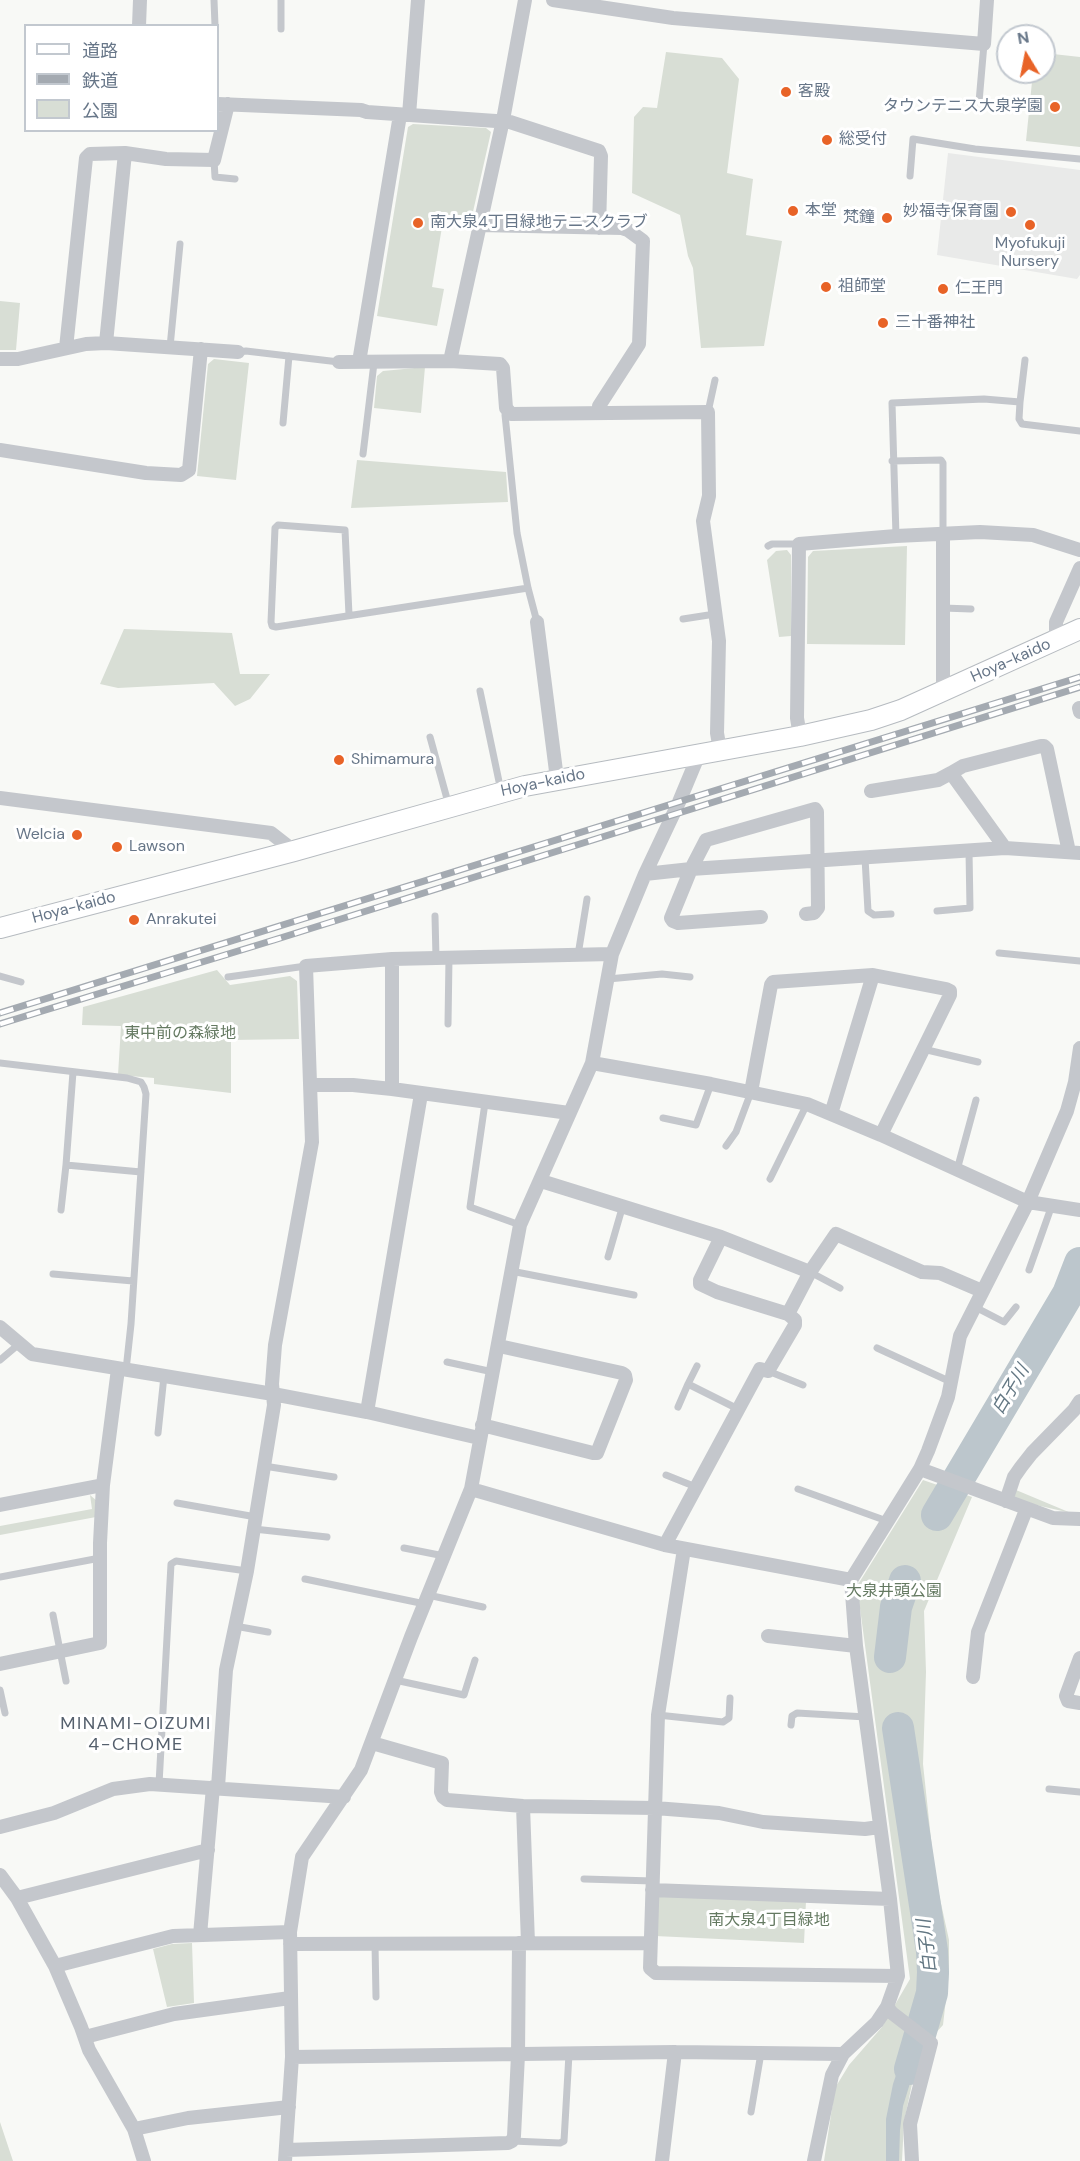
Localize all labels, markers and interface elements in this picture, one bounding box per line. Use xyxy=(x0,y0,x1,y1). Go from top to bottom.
legend xyxy=(24,24,219,132)
north arrow xyxy=(996,24,1056,84)
text: N xyxy=(1016,26,1031,49)
text: 道路 xyxy=(82,39,118,63)
text: 鉄道 xyxy=(82,69,118,93)
place label: 客殿 xyxy=(798,82,830,102)
marker: 客殿 xyxy=(779,85,793,99)
place label: タウンテニス大泉学園 xyxy=(883,97,1043,117)
text: 公園 xyxy=(82,99,118,123)
marker: タウンテニス大泉学園 xyxy=(1048,100,1062,114)
place label: 総受付 xyxy=(839,130,887,150)
marker: 総受付 xyxy=(820,133,834,147)
place label: 本堂 xyxy=(805,201,837,221)
place label: 妙福寺保育園 xyxy=(903,202,999,222)
marker: 本堂 xyxy=(786,204,800,218)
marker: 妙福寺保育園 xyxy=(1004,205,1018,219)
place label: 梵鐘 xyxy=(843,208,875,228)
marker: 梵鐘 xyxy=(880,211,894,225)
place label: 南大泉4丁目緑地テニスクラブ xyxy=(430,213,648,233)
marker: 南大泉4丁目緑地テニスクラブ xyxy=(411,216,425,230)
marker: Myofukuji Nursery xyxy=(1023,218,1037,232)
place label: Myofukuji Nursery xyxy=(995,234,1065,272)
place label: 祖師堂 xyxy=(838,277,886,297)
place label: 仁王門 xyxy=(955,279,1003,299)
marker: 祖師堂 xyxy=(819,280,833,294)
marker: 仁王門 xyxy=(936,282,950,296)
place label: 三十番神社 xyxy=(895,313,975,333)
marker: 三十番神社 xyxy=(876,316,890,330)
street label: Hoya-kaido xyxy=(968,635,1054,687)
place label: Shimamura xyxy=(351,750,434,770)
marker: Shimamura xyxy=(332,753,346,767)
street label: Hoya-kaido xyxy=(499,765,587,801)
place label: Welcia xyxy=(16,825,65,845)
marker: Welcia xyxy=(70,828,84,842)
place label: Lawson xyxy=(129,837,185,857)
marker: Lawson xyxy=(110,840,124,854)
street label: Hoya-kaido xyxy=(30,888,118,928)
place label: Anrakutei xyxy=(146,910,217,930)
marker: Anrakutei xyxy=(127,913,141,927)
park label: 東中前の森緑地 xyxy=(124,1024,236,1044)
water label: 白子川 xyxy=(988,1361,1034,1419)
park label: 大泉井頭公園 xyxy=(846,1582,942,1602)
district label: MINAMI-OIZUMI 4-CHOME xyxy=(60,1713,212,1756)
park label: 南大泉4丁目緑地 xyxy=(708,1911,830,1931)
water label: 白子川 xyxy=(914,1918,942,1974)

